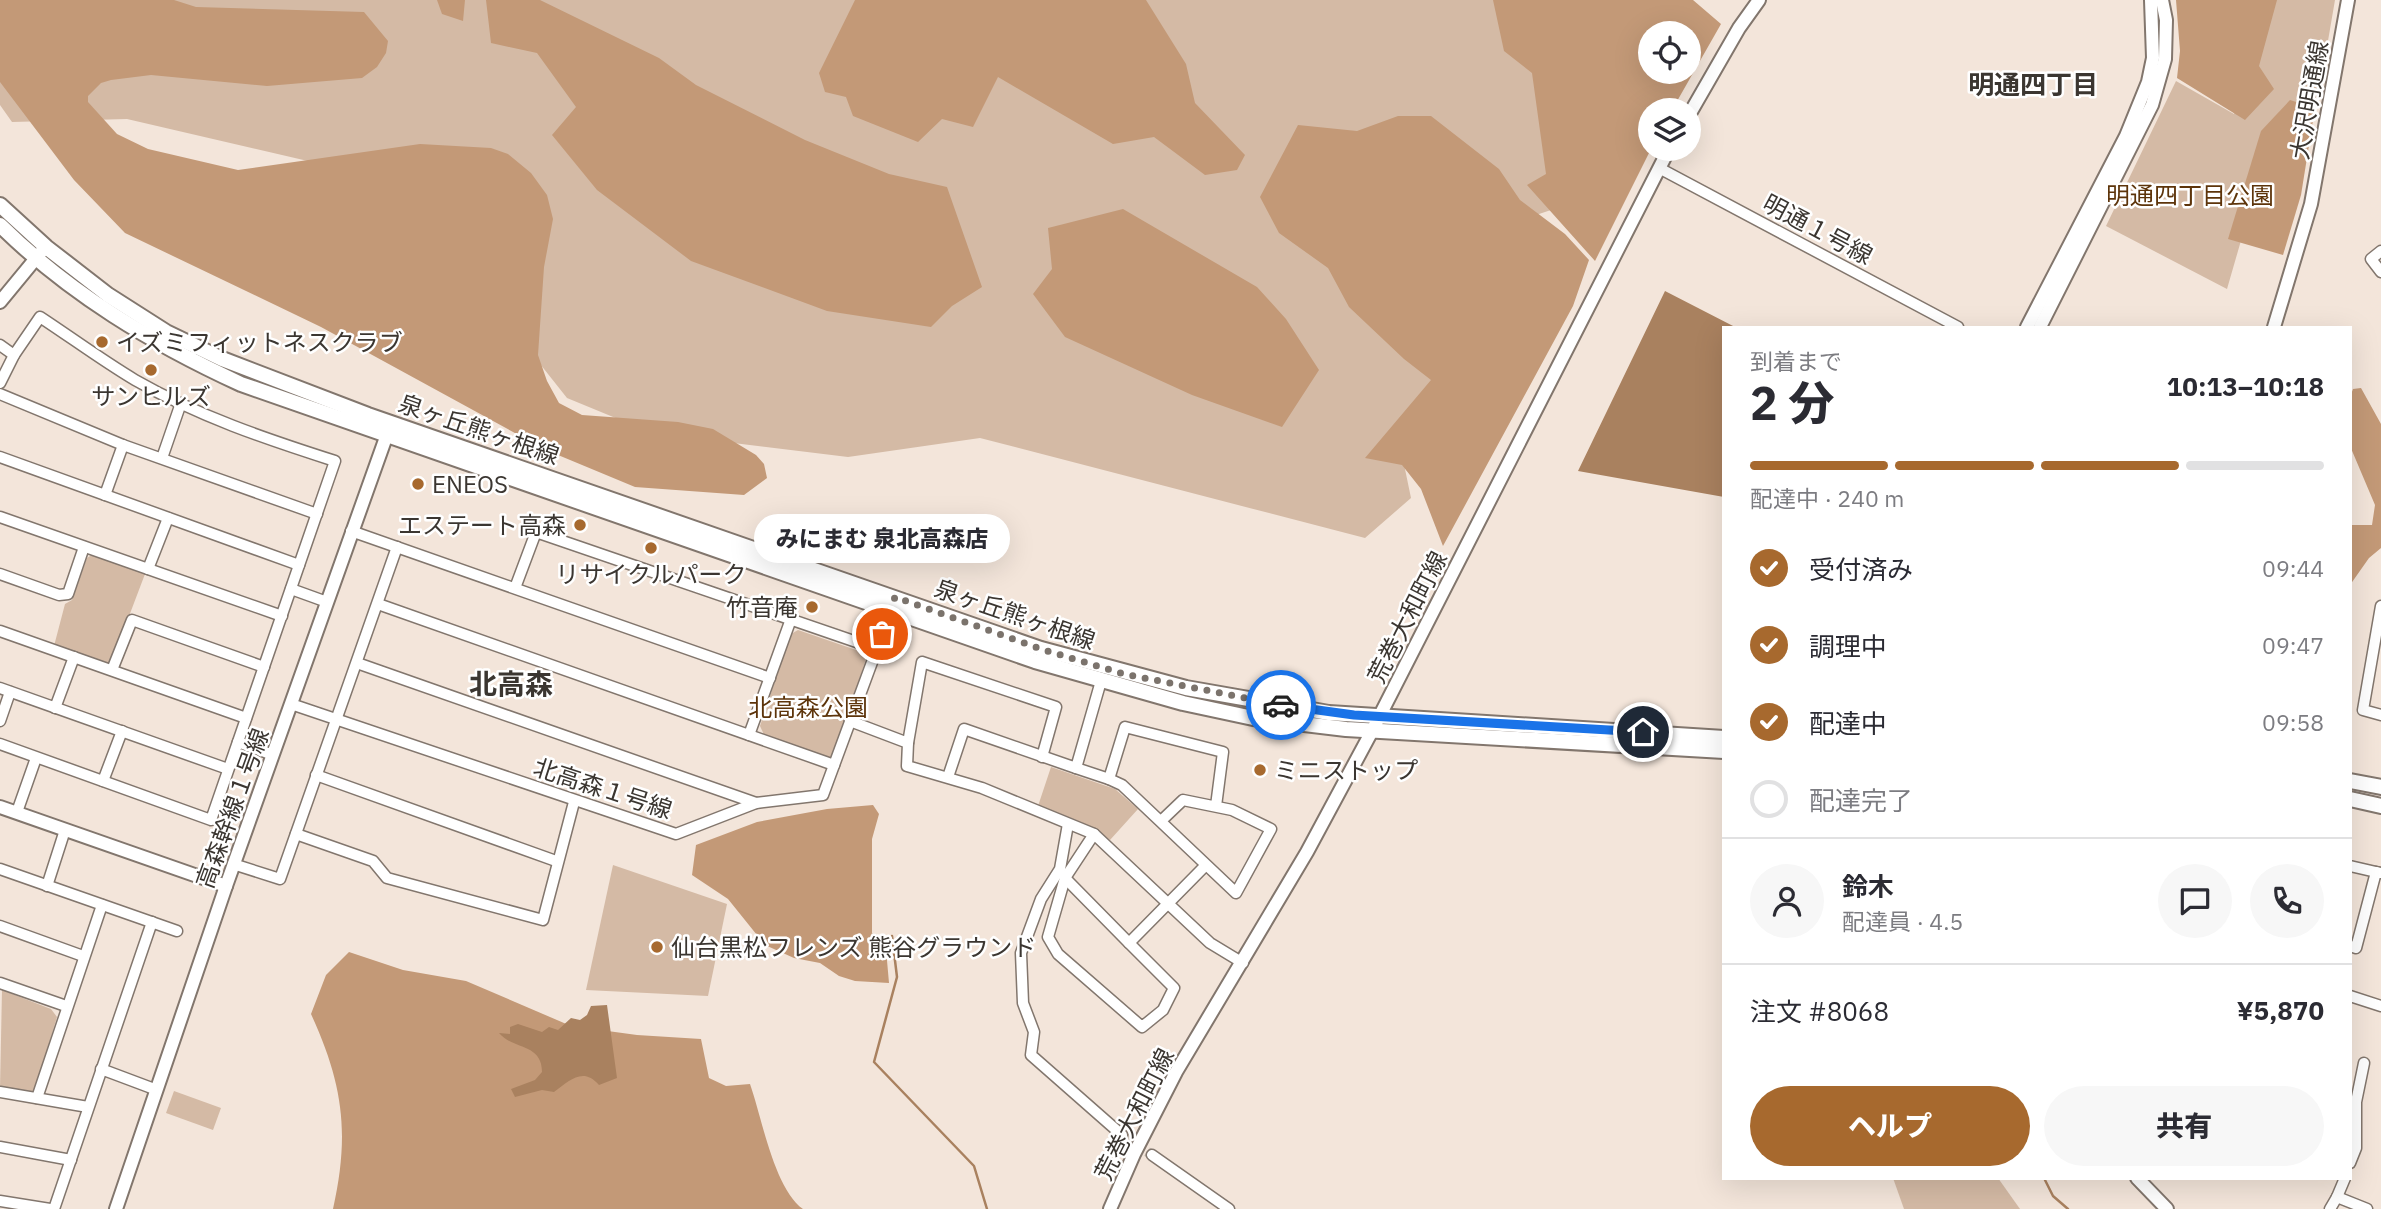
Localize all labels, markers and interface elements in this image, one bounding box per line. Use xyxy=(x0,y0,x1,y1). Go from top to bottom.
map controls xyxy=(1638,21,1701,161)
button: locate xyxy=(1638,21,1701,84)
street label: 大沢明通線 xyxy=(2283,38,2335,162)
district label: 明通四丁目 xyxy=(1968,67,2098,101)
button: layers xyxy=(1638,98,1701,161)
park label: 明通四丁目公園 xyxy=(2106,179,2274,211)
street label: 明通１号線 xyxy=(1758,187,1878,271)
place label: イズミフィットネスクラブ xyxy=(116,326,403,358)
marker: イズミフィットネスクラブ xyxy=(94,334,110,350)
text: 到着まで xyxy=(1750,346,1842,376)
marker: サンヒルズ xyxy=(143,362,159,378)
text: 10:13–10:18 xyxy=(2167,369,2324,403)
text: 2 分 xyxy=(1750,373,1834,433)
place label: サンヒルズ xyxy=(91,380,211,412)
street label: 泉ヶ丘熊ヶ根線 xyxy=(394,387,564,471)
place label: ENEOS xyxy=(432,468,508,500)
marker: ENEOS xyxy=(410,476,426,492)
text: 配達中 · 240 m xyxy=(1750,483,1904,513)
place label: エステート高森 xyxy=(398,509,566,541)
callout: みにまむ 泉北高森店 xyxy=(754,515,1010,564)
marker: エステート高森 xyxy=(572,517,588,533)
text: みにまむ 泉北高森店 xyxy=(776,523,988,553)
marker: リサイクルパーク xyxy=(643,540,659,556)
street label: 荒巻大和町線 xyxy=(1360,546,1454,688)
icon: check xyxy=(1750,549,1788,587)
text: 受付済み xyxy=(1809,552,1913,586)
text: 09:44 xyxy=(2262,553,2324,583)
place label: リサイクルパーク xyxy=(556,558,746,590)
street label: 泉ヶ丘熊ヶ根線 xyxy=(930,572,1100,656)
place label: 竹音庵 xyxy=(726,591,798,623)
marker: 竹音庵 xyxy=(804,599,820,615)
pin xyxy=(852,604,912,664)
icon: bag xyxy=(863,615,901,653)
icon: check xyxy=(1750,626,1788,664)
text: 調理中 xyxy=(1809,629,1887,663)
text: 09:47 xyxy=(2262,630,2324,660)
district label: 北高森 xyxy=(469,665,553,702)
courier xyxy=(1246,670,1316,740)
icon: car xyxy=(1262,686,1300,724)
park label: 北高森公園 xyxy=(748,691,868,723)
pin xyxy=(1613,702,1673,762)
icon: check xyxy=(1750,703,1788,741)
text: 配達中 xyxy=(1809,706,1887,740)
text: 09:58 xyxy=(2262,707,2324,737)
icon: home xyxy=(1624,713,1662,751)
street label: 高森幹線１号線 xyxy=(188,724,276,892)
street label: 北高森１号線 xyxy=(530,751,676,825)
place label: ミニストップ xyxy=(1274,754,1418,786)
marker: ミニストップ xyxy=(1252,762,1268,778)
text: 配達完了 xyxy=(1809,783,1913,817)
button: person xyxy=(1750,864,1824,938)
button: chat xyxy=(2158,864,2232,938)
button: phone xyxy=(2250,864,2324,938)
text: 鈴木 xyxy=(1842,869,1894,903)
text: 配達員 · 4.5 xyxy=(1842,906,1963,936)
place label: 仙台黒松フレンズ 熊谷グラウンド xyxy=(671,931,1036,963)
marker: 仙台黒松フレンズ 熊谷グラウンド xyxy=(649,939,665,955)
text: ¥5,870 xyxy=(2237,993,2324,1027)
text: 注文 #8068 xyxy=(1750,994,1889,1028)
street label: 荒巻大和町線 xyxy=(1087,1043,1181,1185)
button: ヘルプ xyxy=(1750,1086,2030,1166)
button: 共有 xyxy=(2044,1086,2324,1166)

